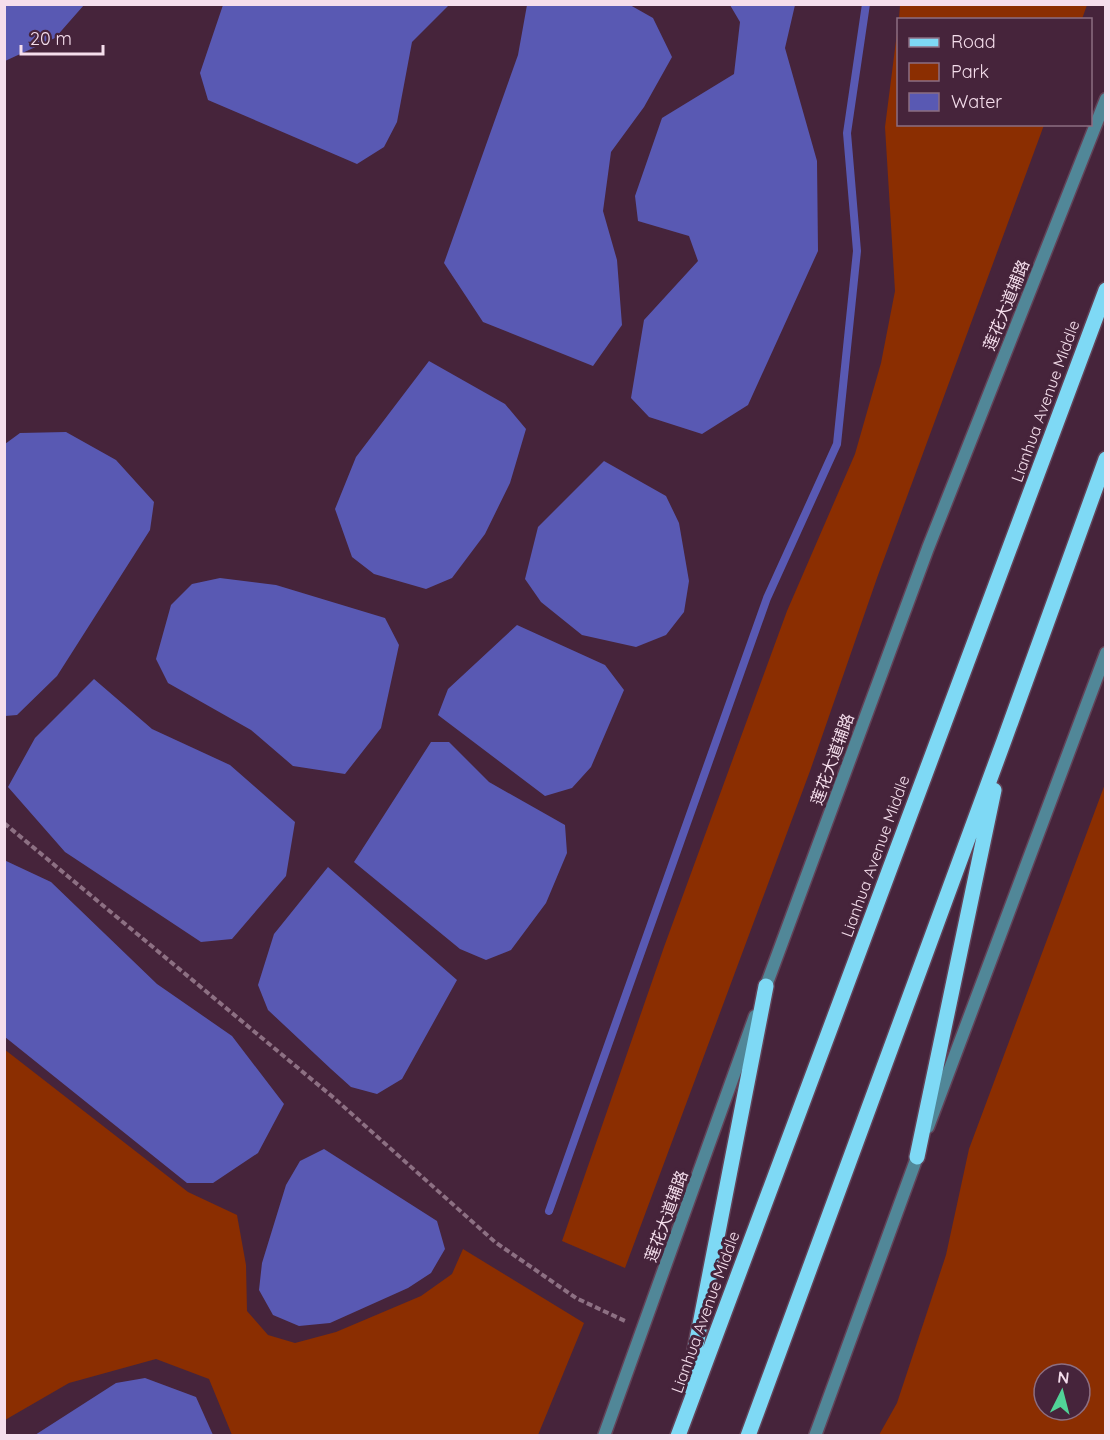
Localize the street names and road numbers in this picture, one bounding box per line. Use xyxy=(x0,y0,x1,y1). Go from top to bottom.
street label: 莲花大道辅路 xyxy=(979,257,1033,353)
street label: Lianhua Avenue Middle xyxy=(1006,317,1084,485)
street label: 莲花大道辅路 xyxy=(806,710,858,808)
street label: Lianhua Avenue Middle xyxy=(836,772,914,940)
street label: 莲花大道辅路 xyxy=(640,1167,692,1265)
street label: Lianhua Avenue Middle xyxy=(666,1228,744,1396)

